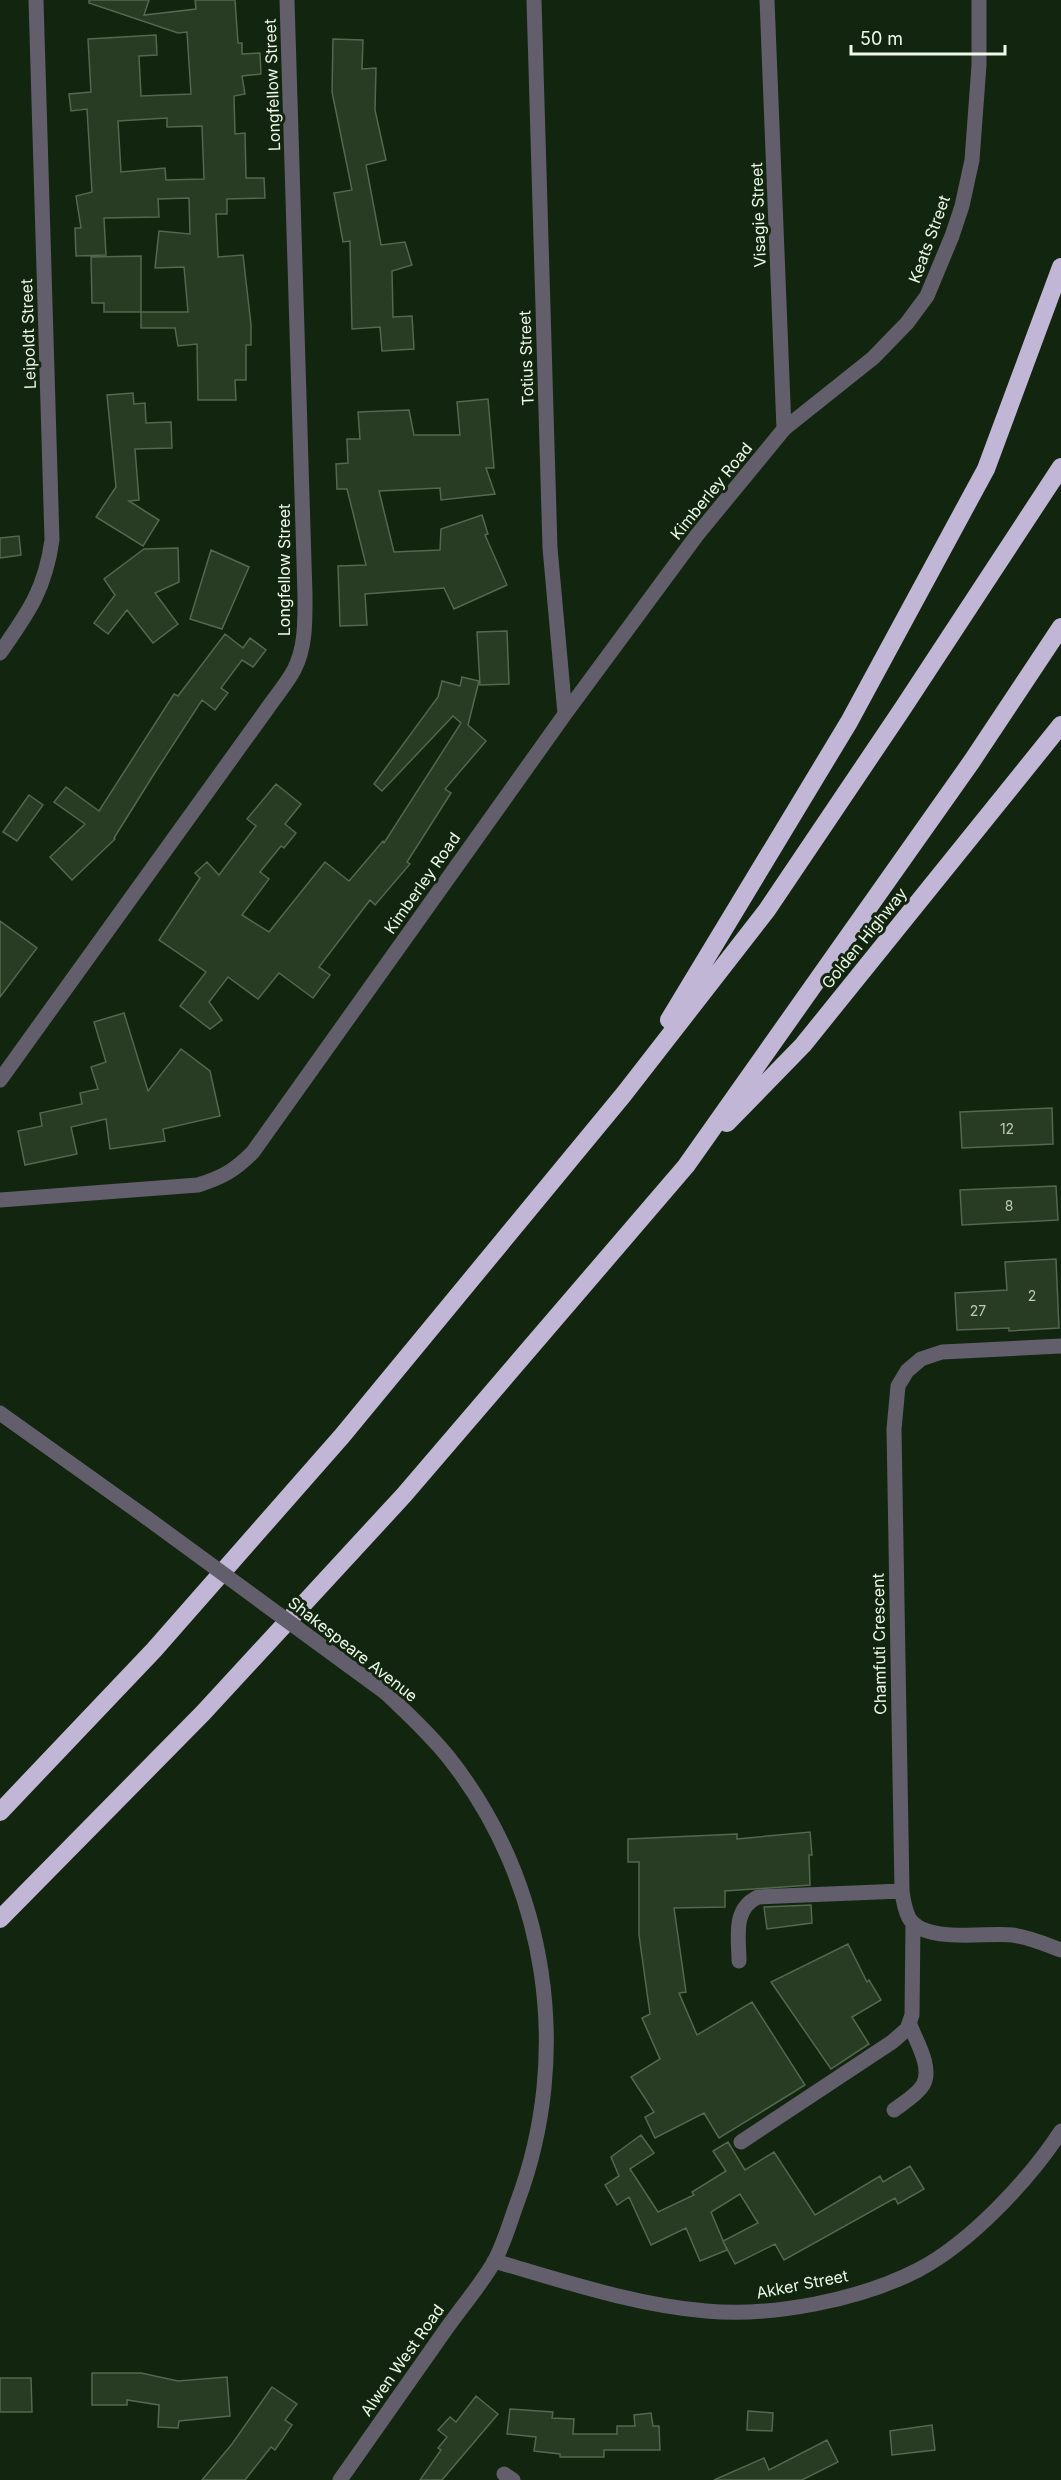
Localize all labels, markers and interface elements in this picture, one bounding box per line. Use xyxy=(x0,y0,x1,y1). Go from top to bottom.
street label: Longfellow Street xyxy=(260,18,284,152)
scale bar xyxy=(851,18,1006,56)
text: 50 m xyxy=(860,28,903,49)
street label: Visagie Street xyxy=(746,162,770,268)
street label: Keats Street xyxy=(904,192,954,286)
street label: Leipoldt Street xyxy=(16,278,40,390)
street label: Totius Street xyxy=(514,310,538,406)
street label: Kimberley Road xyxy=(666,438,756,544)
street label: Longfellow Street xyxy=(274,504,294,636)
street label: Kimberley Road xyxy=(380,828,464,938)
street label: Golden Highway xyxy=(817,883,911,993)
house number: 12 xyxy=(1000,1120,1014,1137)
house number: 8 xyxy=(1005,1197,1013,1214)
house number: 2 xyxy=(1028,1287,1036,1304)
house number: 27 xyxy=(970,1302,986,1319)
street label: Chamfuti Crescent xyxy=(868,1573,890,1715)
street label: Shakespeare Avenue xyxy=(284,1592,422,1706)
street label: Akker Street xyxy=(754,2265,850,2303)
street label: Alwen West Road xyxy=(356,2300,448,2420)

